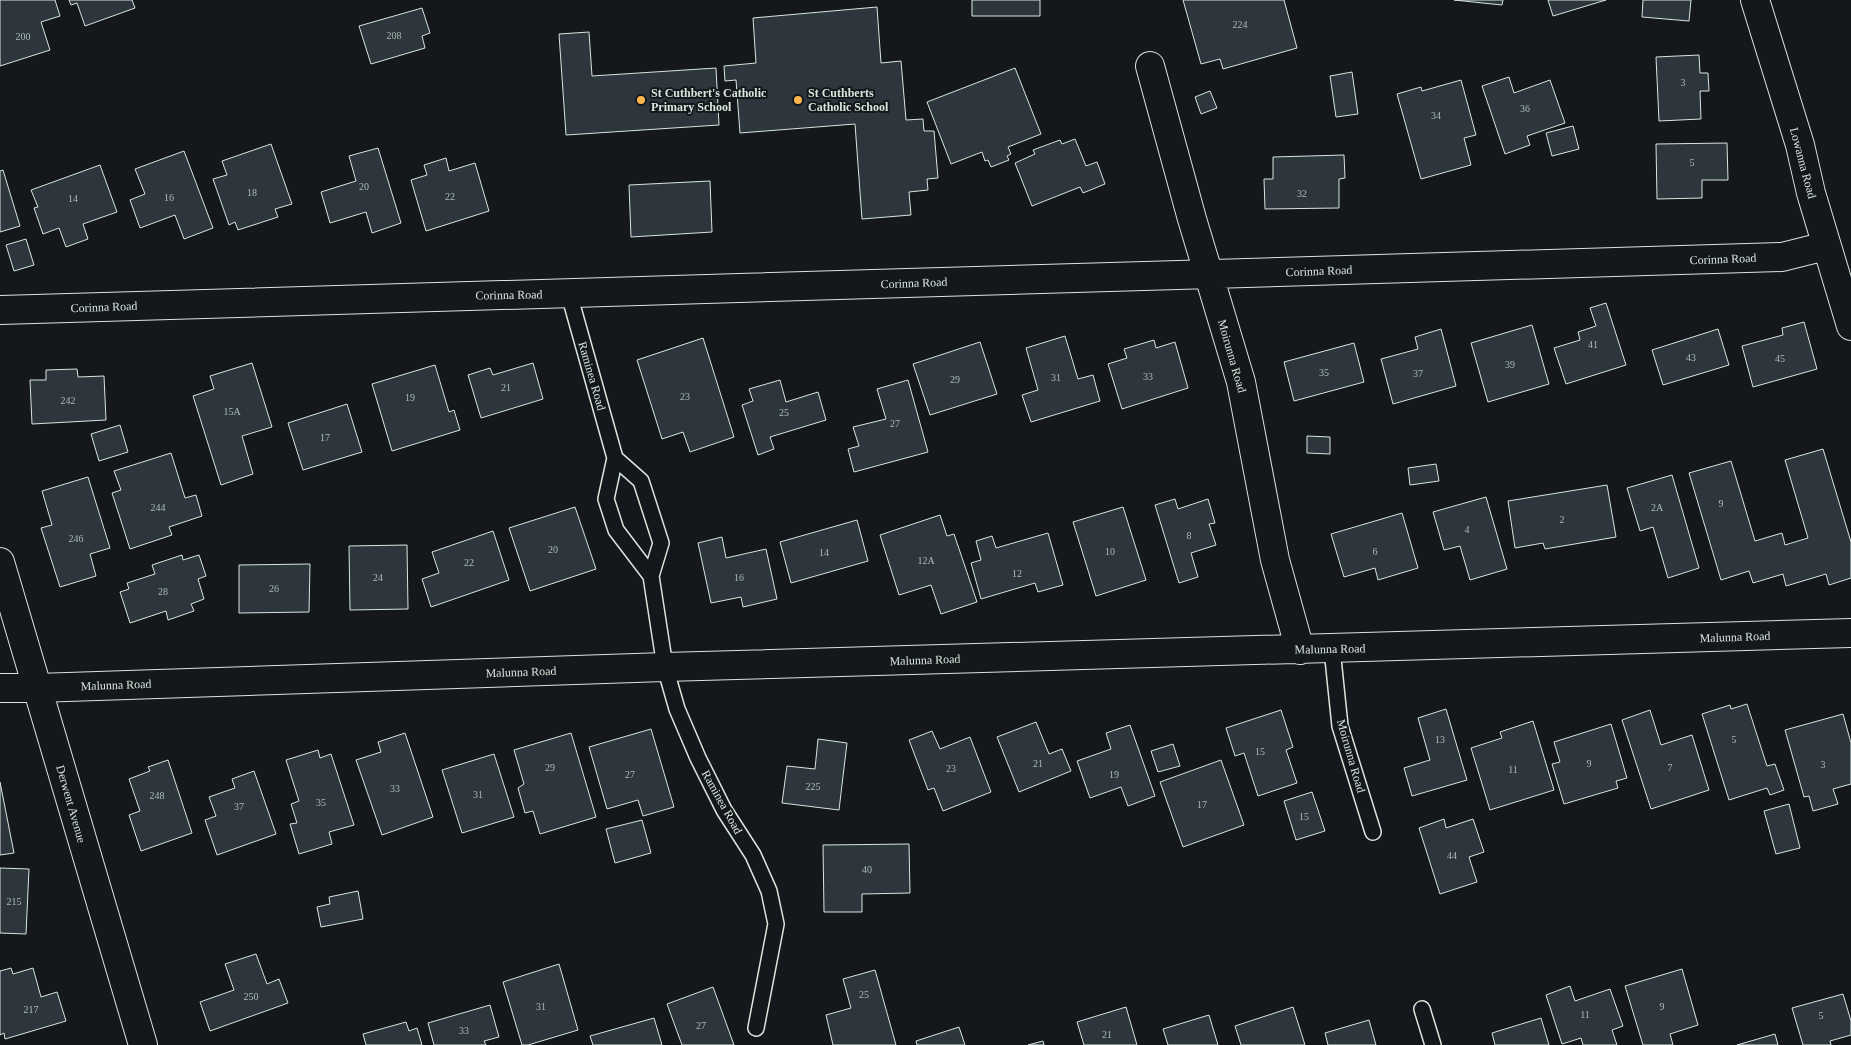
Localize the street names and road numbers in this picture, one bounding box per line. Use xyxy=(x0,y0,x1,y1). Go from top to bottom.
street label: Lowanna Road xyxy=(1787,126,1819,200)
street label: Corinna Road xyxy=(1689,251,1757,267)
street label: Corinna Road xyxy=(1285,263,1353,279)
street label: Corinna Road xyxy=(880,275,948,291)
street label: Corinna Road xyxy=(475,287,543,303)
street label: Corinna Road xyxy=(70,299,138,315)
street label: Moirunna Road xyxy=(1215,318,1249,394)
street label: Raminea Road xyxy=(575,340,609,412)
street label: Malunna Road xyxy=(1699,629,1771,645)
street label: Malunna Road xyxy=(1294,641,1366,657)
street label: Malunna Road xyxy=(889,652,961,668)
street label: Malunna Road xyxy=(485,664,557,680)
street label: Malunna Road xyxy=(80,677,152,693)
street label: Moirunna Road xyxy=(1334,718,1368,794)
street label: Derwent Avenue xyxy=(53,764,89,844)
street label: Raminea Road xyxy=(699,768,745,836)

